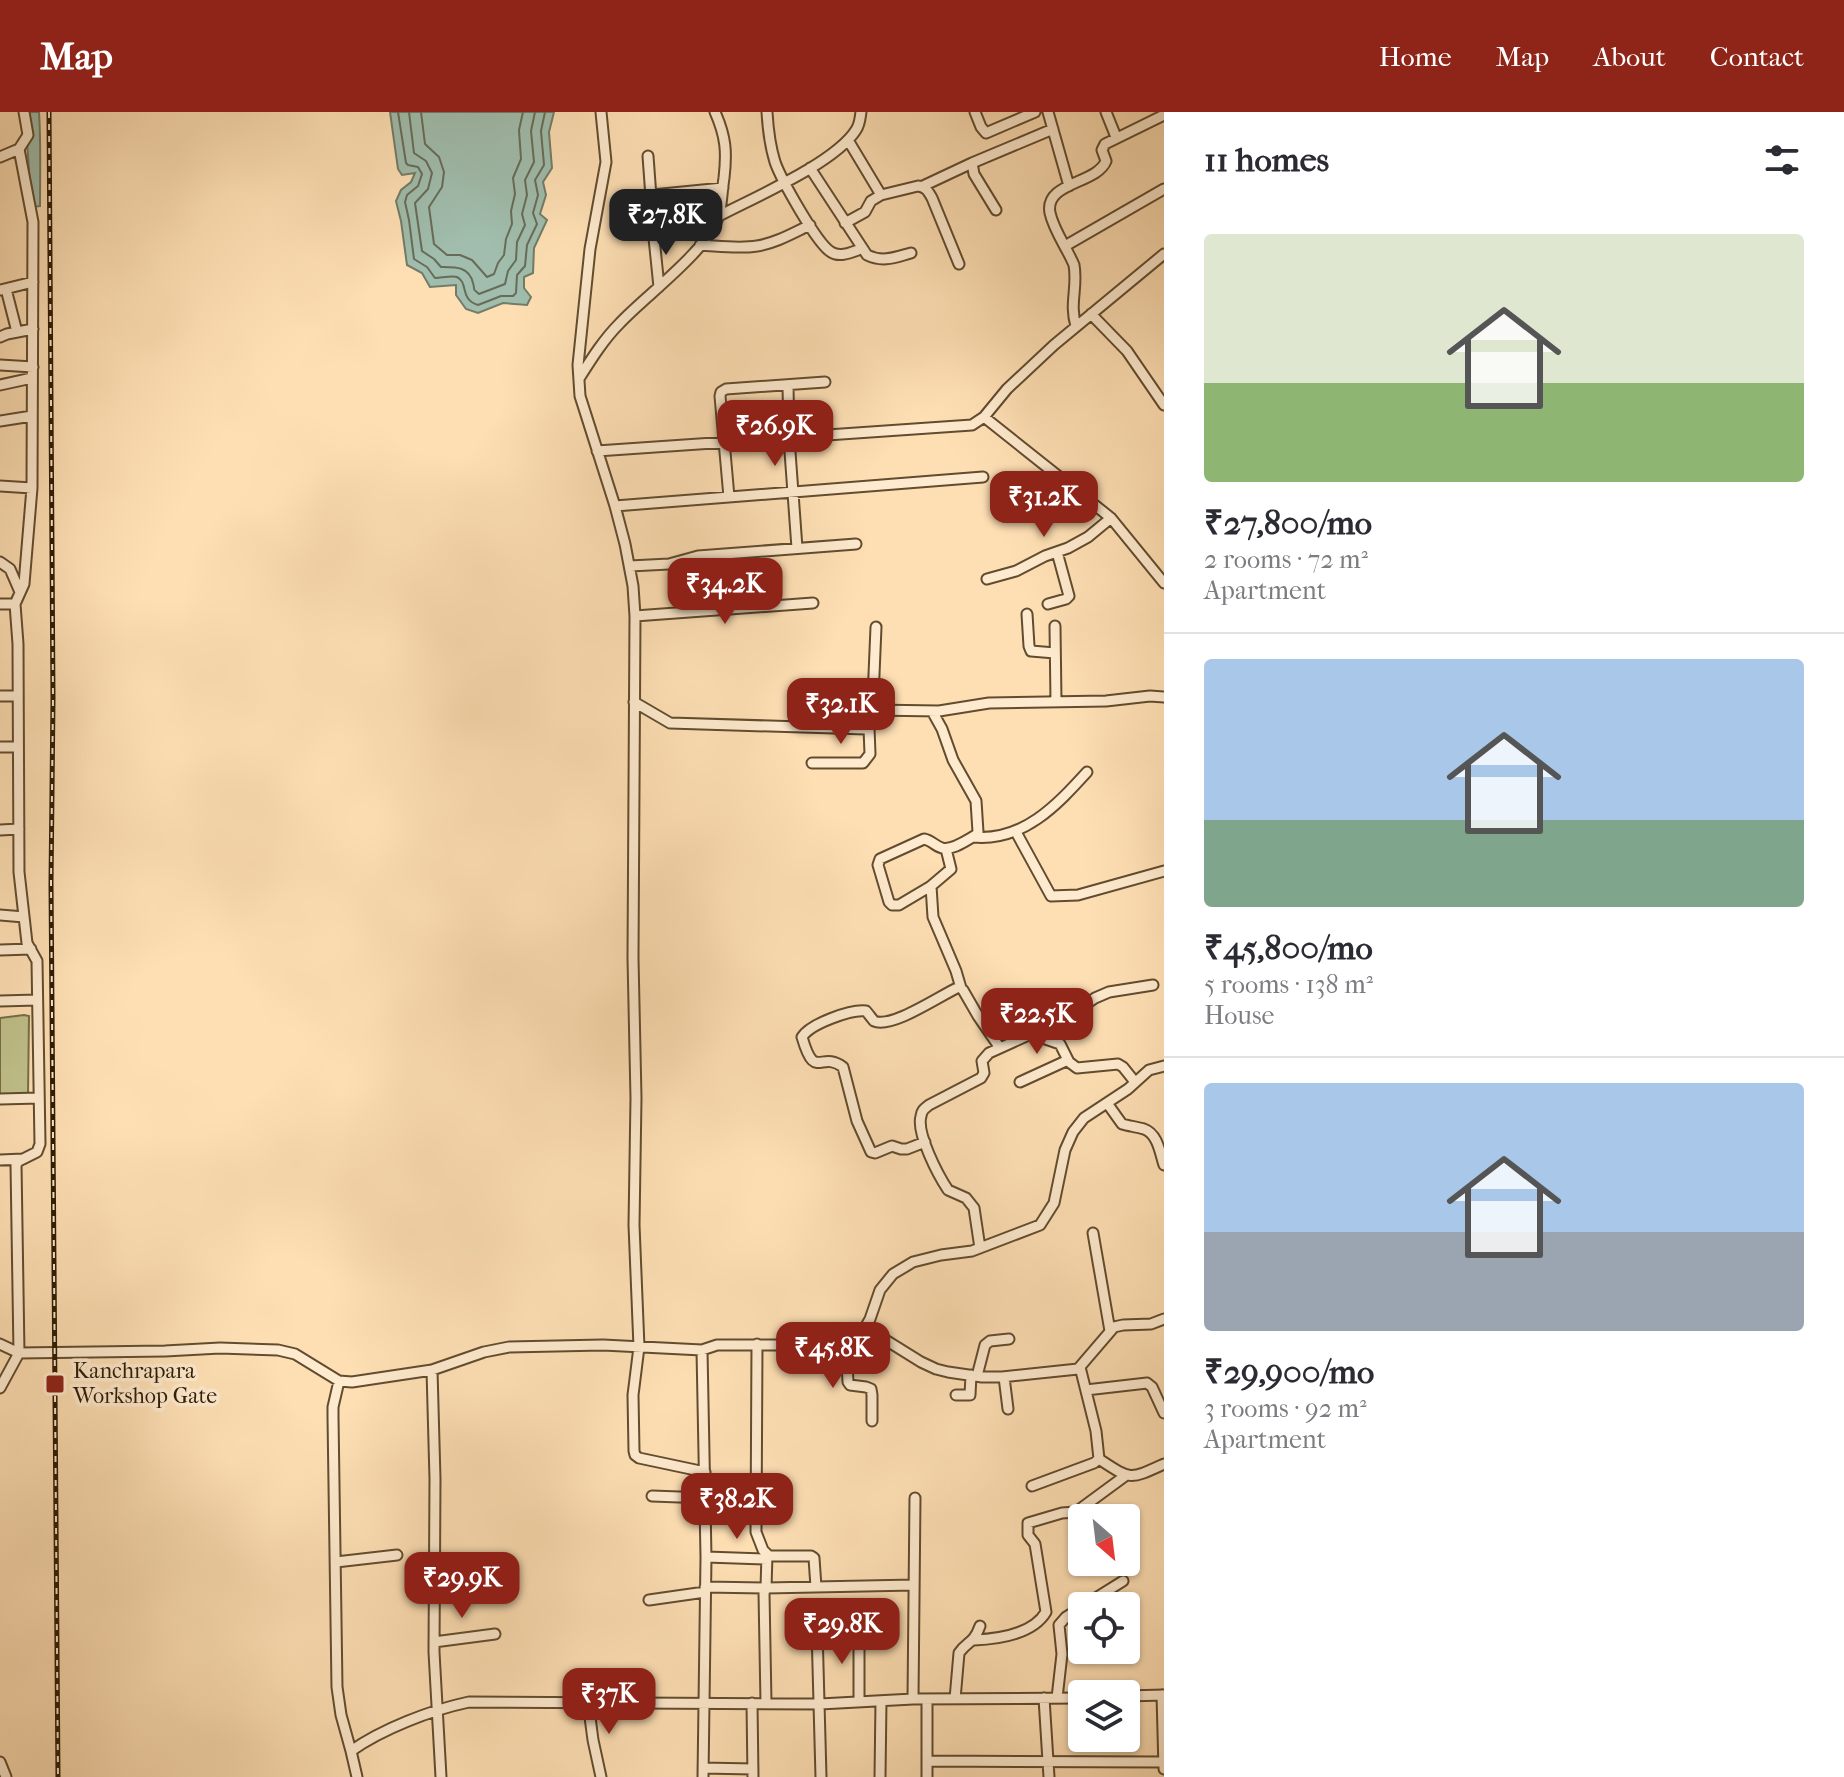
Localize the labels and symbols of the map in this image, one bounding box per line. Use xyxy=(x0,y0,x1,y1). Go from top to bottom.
pin: ₹27.8K xyxy=(601,189,731,257)
pin: ₹26.9K xyxy=(710,400,840,468)
pin: ₹31.2K xyxy=(979,471,1109,539)
pin: ₹34.2K xyxy=(660,558,790,626)
pin: ₹32.1K xyxy=(776,678,906,746)
pin: ₹22.5K xyxy=(972,988,1102,1056)
pin: ₹45.8K xyxy=(768,1322,898,1390)
place label: Kanchrapara Workshop Gate xyxy=(72,1358,217,1409)
marker: Kanchrapara Workshop Gate xyxy=(44,1373,66,1395)
pin: ₹38.2K xyxy=(672,1473,802,1541)
north arrow xyxy=(1068,1504,1140,1576)
pin: ₹29.9K xyxy=(397,1552,527,1620)
pin: ₹29.8K xyxy=(777,1598,907,1666)
pin: ₹37K xyxy=(562,1668,656,1736)

